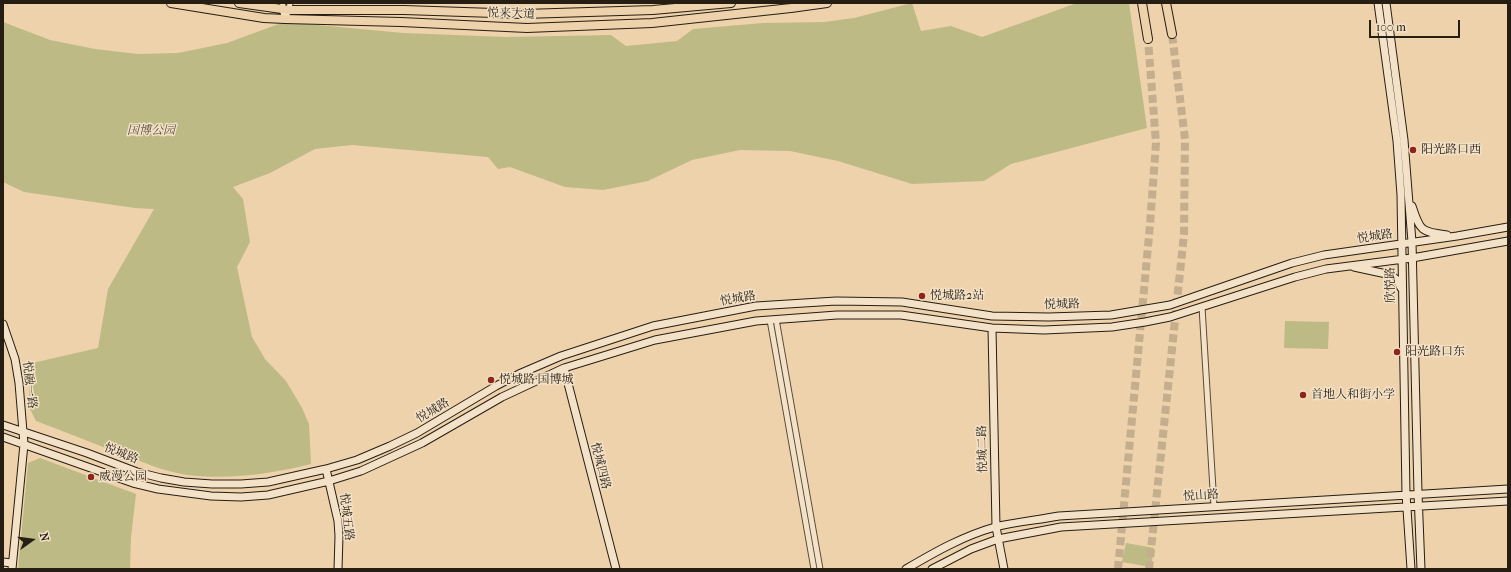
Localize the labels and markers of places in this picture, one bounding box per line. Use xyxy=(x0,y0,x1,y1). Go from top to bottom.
place label: 阳光路口西 xyxy=(1421,143,1481,157)
marker: 阳光路口西 xyxy=(1408,145,1418,155)
place label: 悦城路2站 xyxy=(930,289,984,303)
marker: 悦城路2站 xyxy=(917,291,927,301)
place label: 阳光路口东 xyxy=(1405,345,1465,359)
marker: 阳光路口东 xyxy=(1392,347,1402,357)
place label: 悦城路·国博城 xyxy=(499,373,573,387)
marker: 悦城路·国博城 xyxy=(486,375,496,385)
place label: 首地人和街小学 xyxy=(1311,388,1395,402)
marker: 首地人和街小学 xyxy=(1298,390,1308,400)
place label: 威漫公园 xyxy=(99,470,147,484)
marker: 威漫公园 xyxy=(86,472,96,482)

